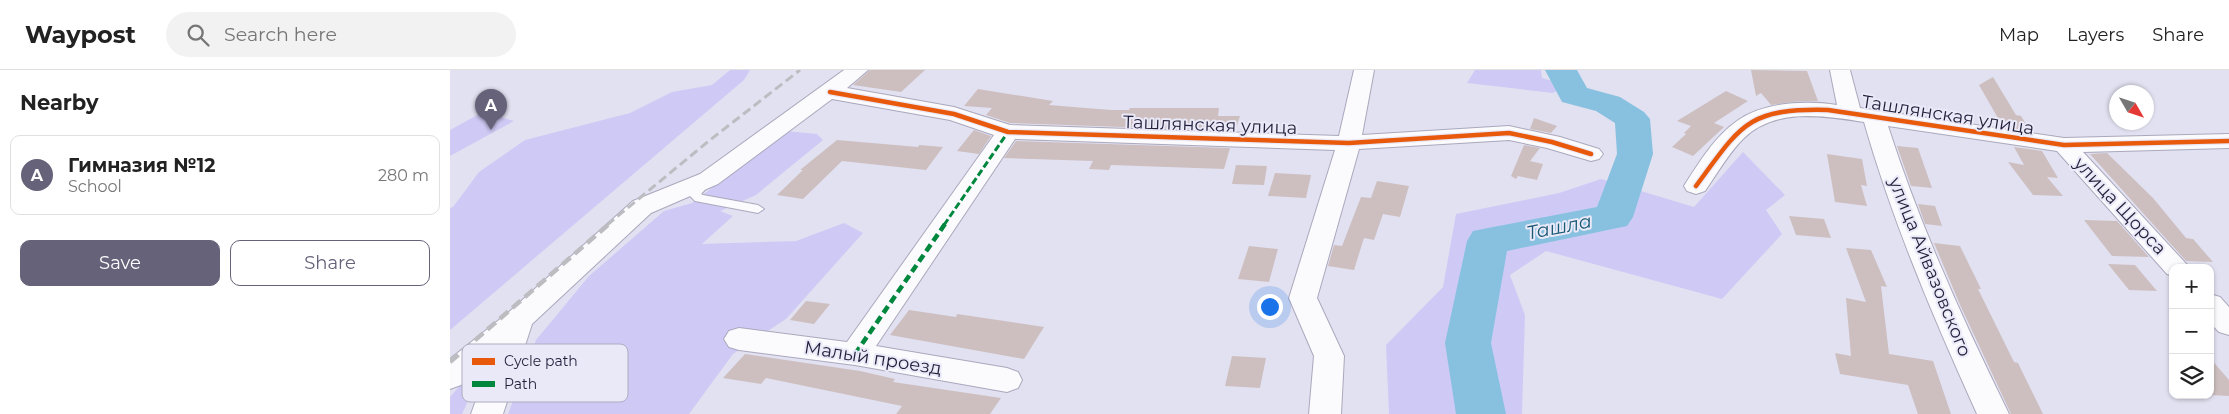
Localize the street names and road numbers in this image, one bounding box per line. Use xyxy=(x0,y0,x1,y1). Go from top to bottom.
street label: Ташлянская улица xyxy=(1860,90,2036,140)
street label: Ташлянская улица xyxy=(1122,111,1298,139)
street label: улица Щорса xyxy=(2069,152,2171,259)
street label: улица Айвазовского xyxy=(1884,173,1976,360)
street label: Малый проезд xyxy=(803,336,944,380)

